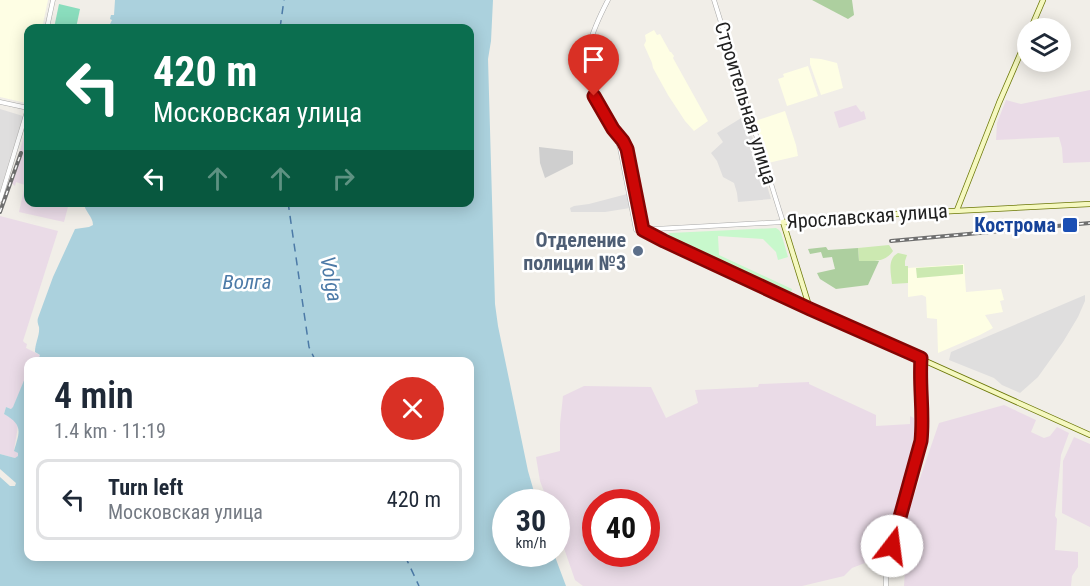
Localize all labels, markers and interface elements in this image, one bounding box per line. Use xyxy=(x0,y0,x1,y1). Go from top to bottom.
map controls xyxy=(1017,18,1071,72)
button: layers xyxy=(1017,18,1071,72)
street label: Строительная улица xyxy=(710,19,782,187)
pin xyxy=(568,34,619,96)
icon: arrive xyxy=(577,43,610,76)
text: 420 m xyxy=(153,47,258,96)
icon: left xyxy=(54,48,132,126)
text: Московская улица xyxy=(153,97,362,129)
icon: left xyxy=(138,162,171,195)
icon: ahead xyxy=(201,162,234,195)
icon: ahead xyxy=(264,162,297,195)
icon: right xyxy=(327,162,360,195)
street label: Ярославская улица xyxy=(786,198,948,234)
place label: Кострома xyxy=(974,213,1056,237)
marker: Кострома xyxy=(1061,216,1079,234)
place label: Отделение полиции №3 xyxy=(523,228,626,275)
marker: Отделение полиции №3 xyxy=(631,244,645,258)
water label: Volga xyxy=(315,254,347,304)
water label: Волга xyxy=(223,270,271,294)
text: 4 min xyxy=(54,375,134,417)
button: close xyxy=(381,377,444,440)
text: 1.4 km · 11:19 xyxy=(54,419,166,443)
text: Turn left xyxy=(108,475,183,500)
icon: left xyxy=(57,483,90,516)
text: 420 m xyxy=(387,487,441,512)
speed limit sign: 40 xyxy=(582,489,660,567)
text: Московская улица xyxy=(108,500,263,524)
text: 30 xyxy=(516,503,546,538)
position arrow xyxy=(860,514,924,578)
text: km/h xyxy=(516,534,546,552)

